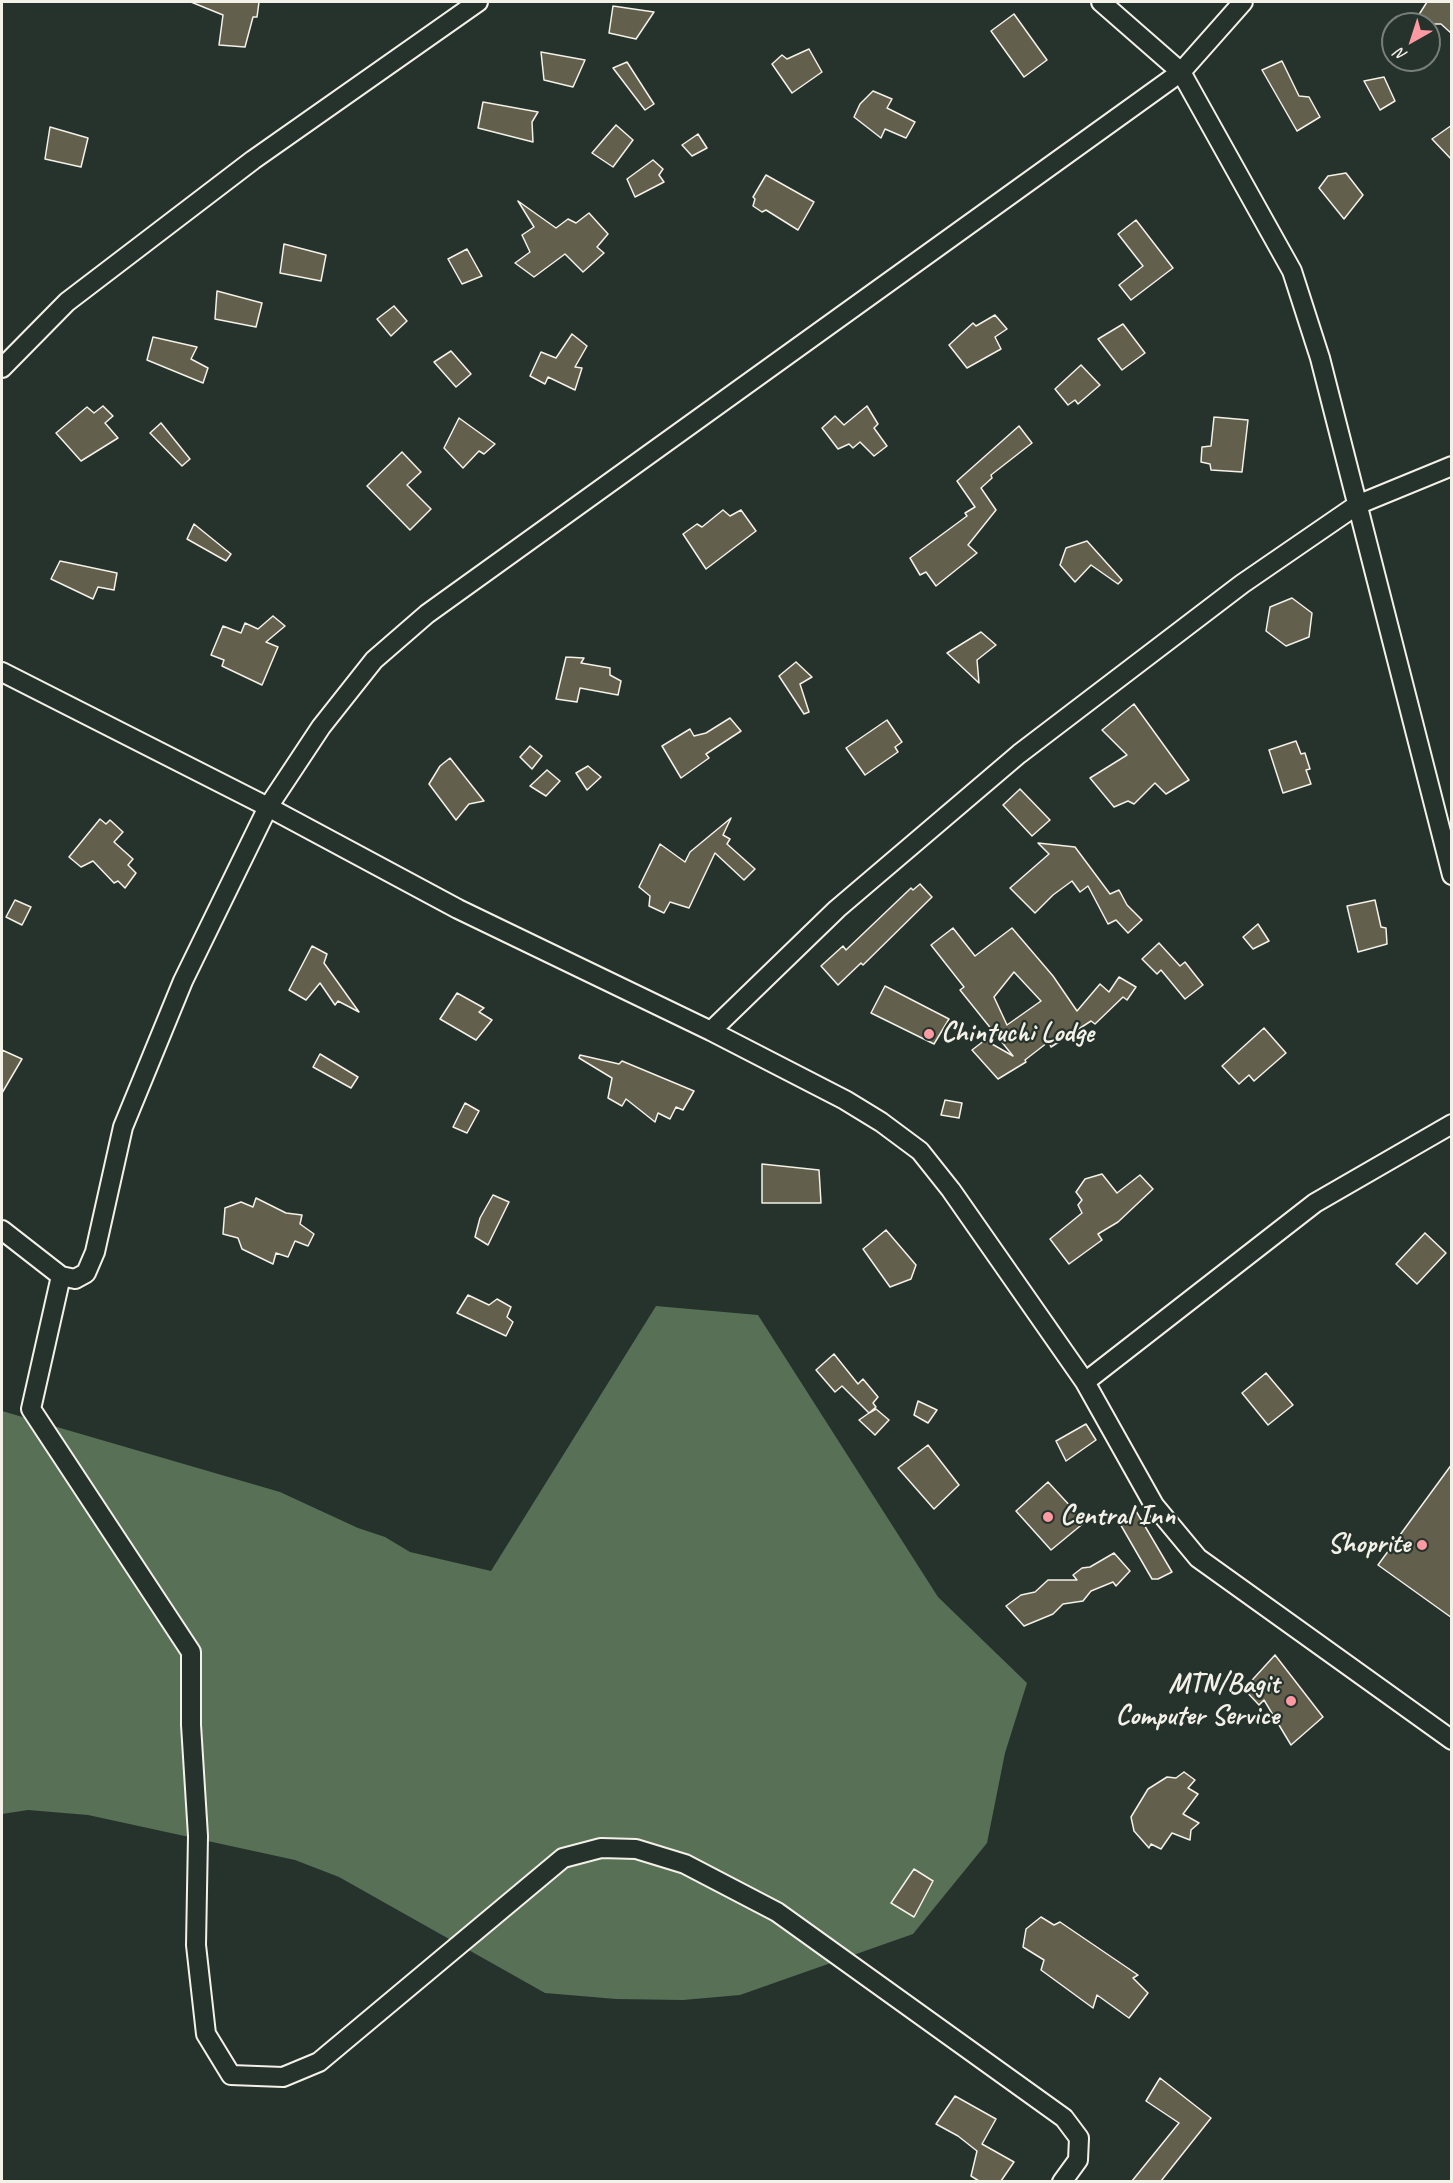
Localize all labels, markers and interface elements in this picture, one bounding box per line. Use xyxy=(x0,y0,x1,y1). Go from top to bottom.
north arrow xyxy=(1381,12,1441,72)
text: N xyxy=(1391,44,1411,65)
place label: Chintuchi Lodge xyxy=(941,1017,1094,1051)
marker: Chintuchi Lodge xyxy=(922,1027,936,1041)
place label: Central Inn xyxy=(1060,1500,1175,1534)
marker: Central Inn xyxy=(1041,1510,1055,1524)
place label: Shoprite xyxy=(1327,1528,1410,1562)
marker: Shoprite xyxy=(1415,1538,1429,1552)
place label: MTN/Bagit Computer Service xyxy=(1116,1668,1279,1734)
marker: MTN/Bagit Computer Service xyxy=(1284,1694,1298,1708)

